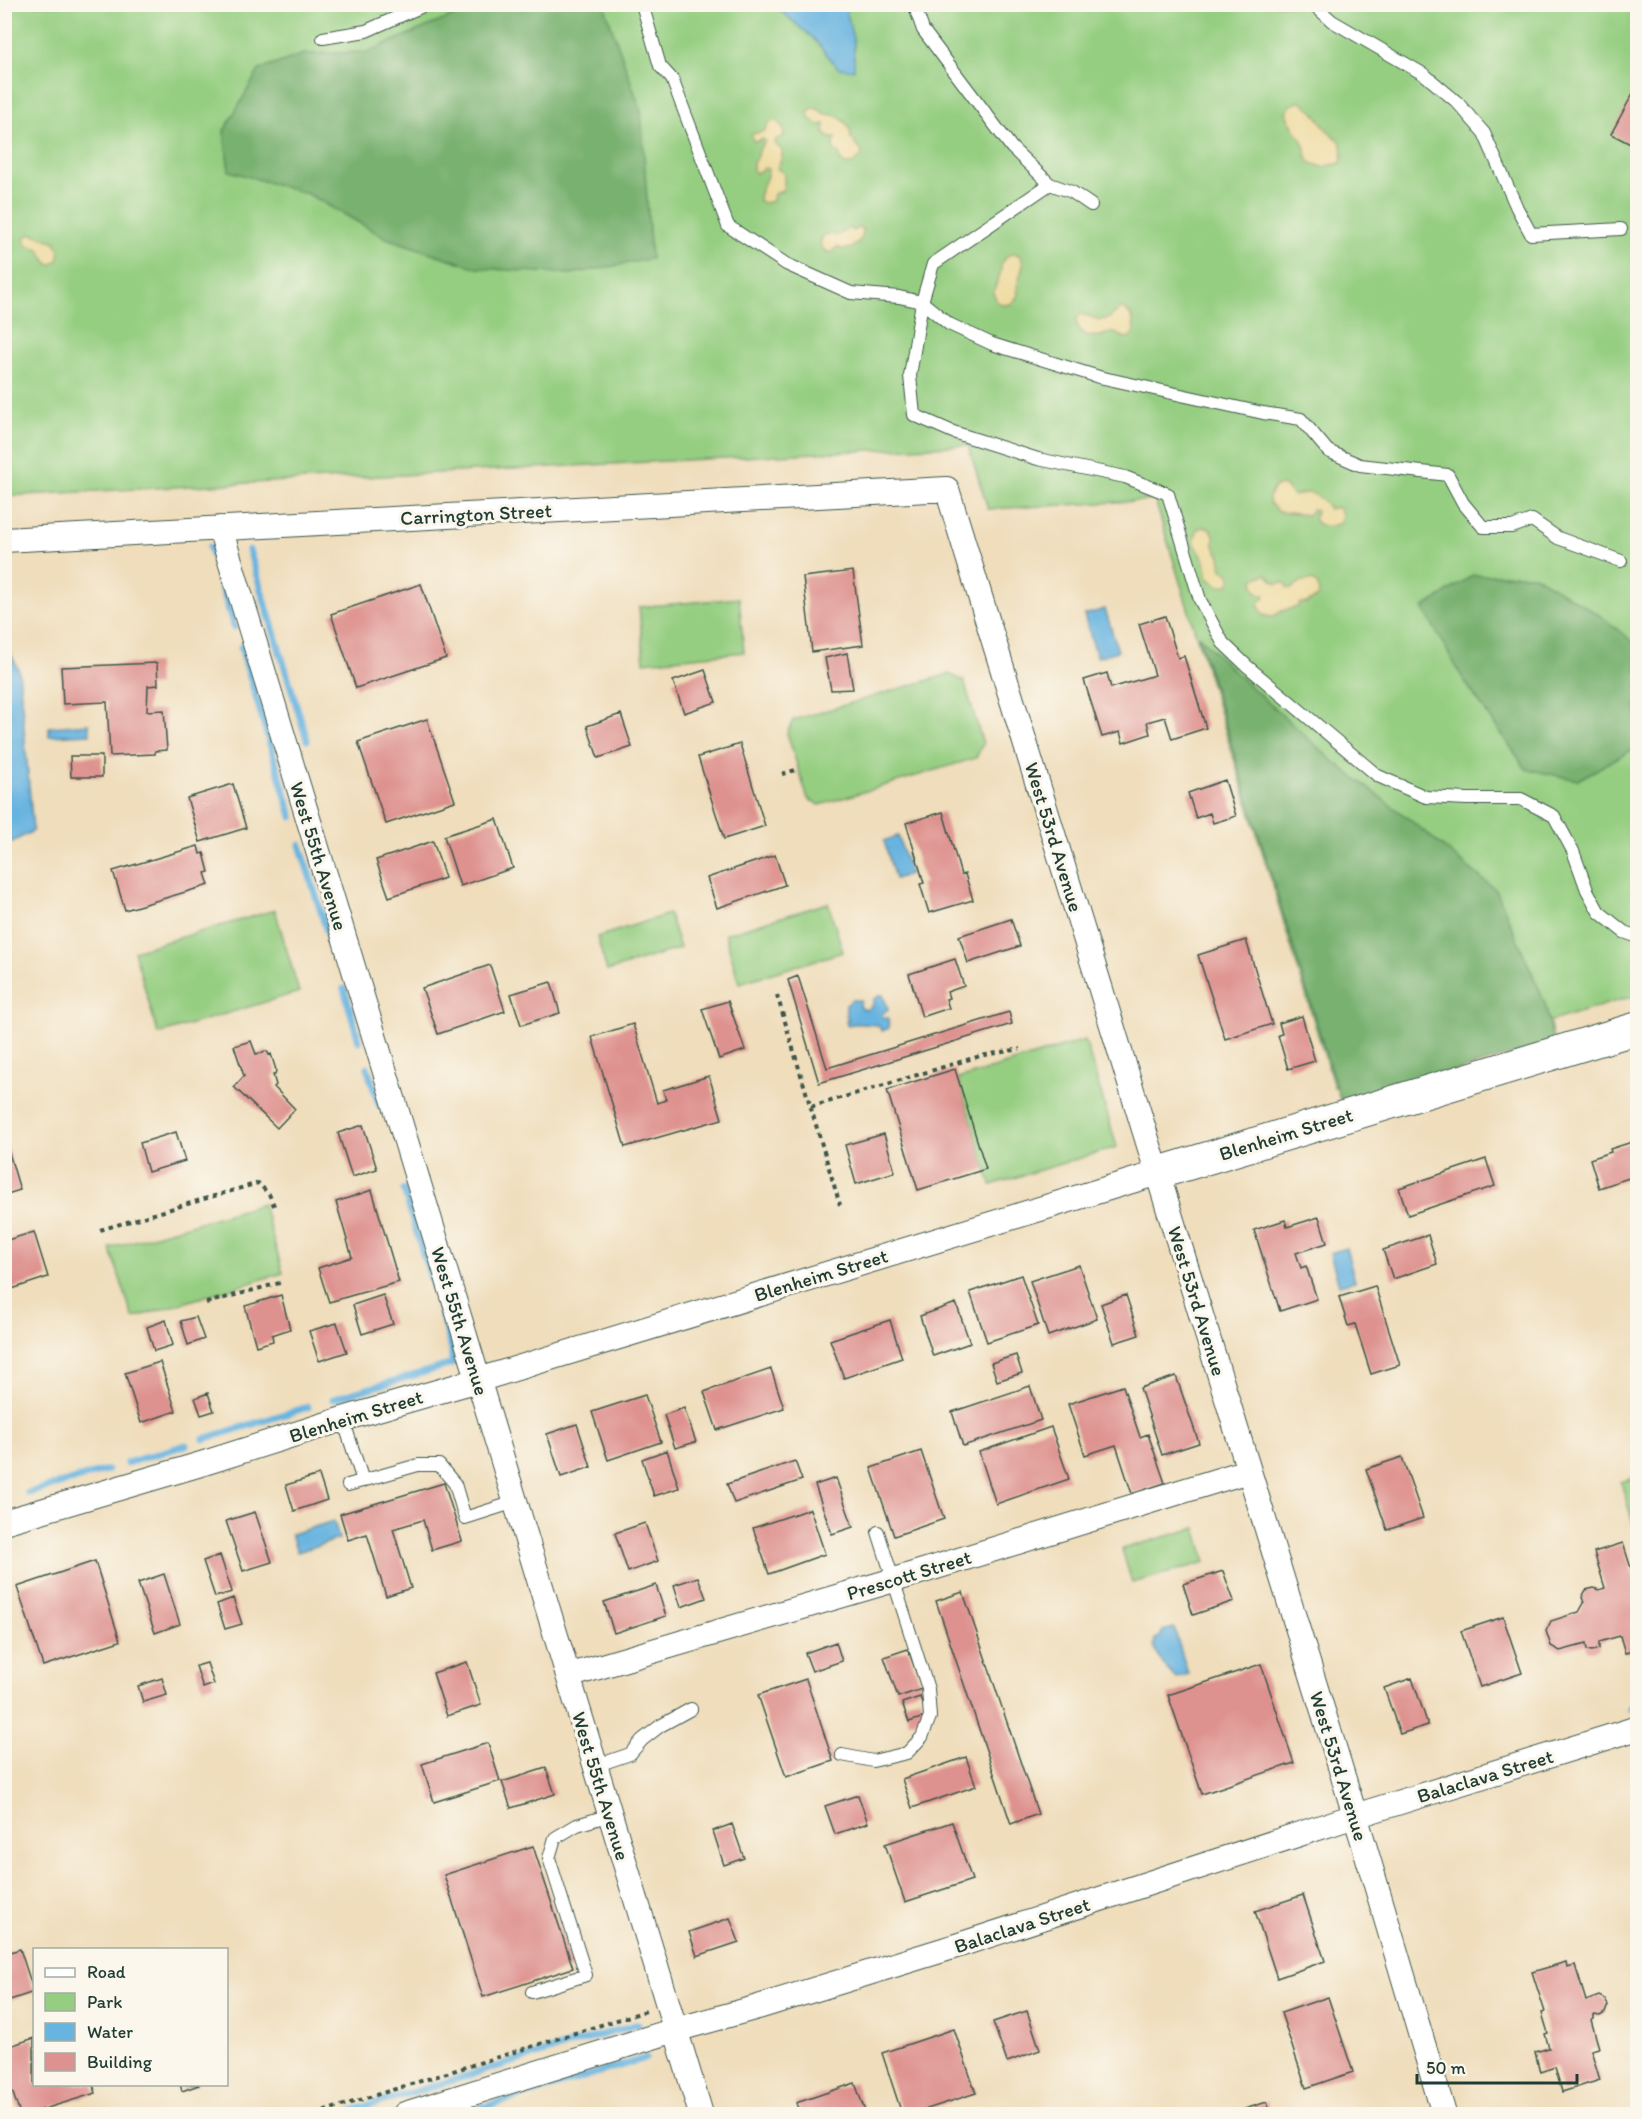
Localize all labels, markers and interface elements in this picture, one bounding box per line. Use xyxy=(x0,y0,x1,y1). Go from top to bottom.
street label: Carrington Street xyxy=(400,498,552,530)
street label: West 53rd Avenue xyxy=(1020,759,1088,915)
street label: West 55th Avenue xyxy=(285,779,353,933)
street label: Blenheim Street xyxy=(1216,1102,1356,1166)
street label: West 53rd Avenue xyxy=(1163,1223,1231,1379)
street label: Blenheim Street xyxy=(751,1243,891,1307)
street label: West 55th Avenue xyxy=(426,1244,494,1398)
street label: Blenheim Street xyxy=(286,1384,426,1448)
street label: Prescott Street xyxy=(844,1545,974,1605)
street label: West 53rd Avenue xyxy=(1305,1688,1373,1844)
street label: West 55th Avenue xyxy=(567,1709,635,1863)
street label: Balaclava Street xyxy=(1414,1744,1556,1808)
street label: Balaclava Street xyxy=(951,1892,1093,1958)
legend xyxy=(33,1948,228,2086)
text: Road xyxy=(87,1961,126,1983)
text: Park xyxy=(87,1991,122,2013)
text: Water xyxy=(87,2021,133,2043)
scale bar xyxy=(1417,2047,1578,2085)
text: Building xyxy=(87,2051,153,2073)
text: 50 m xyxy=(1426,2057,1466,2079)

